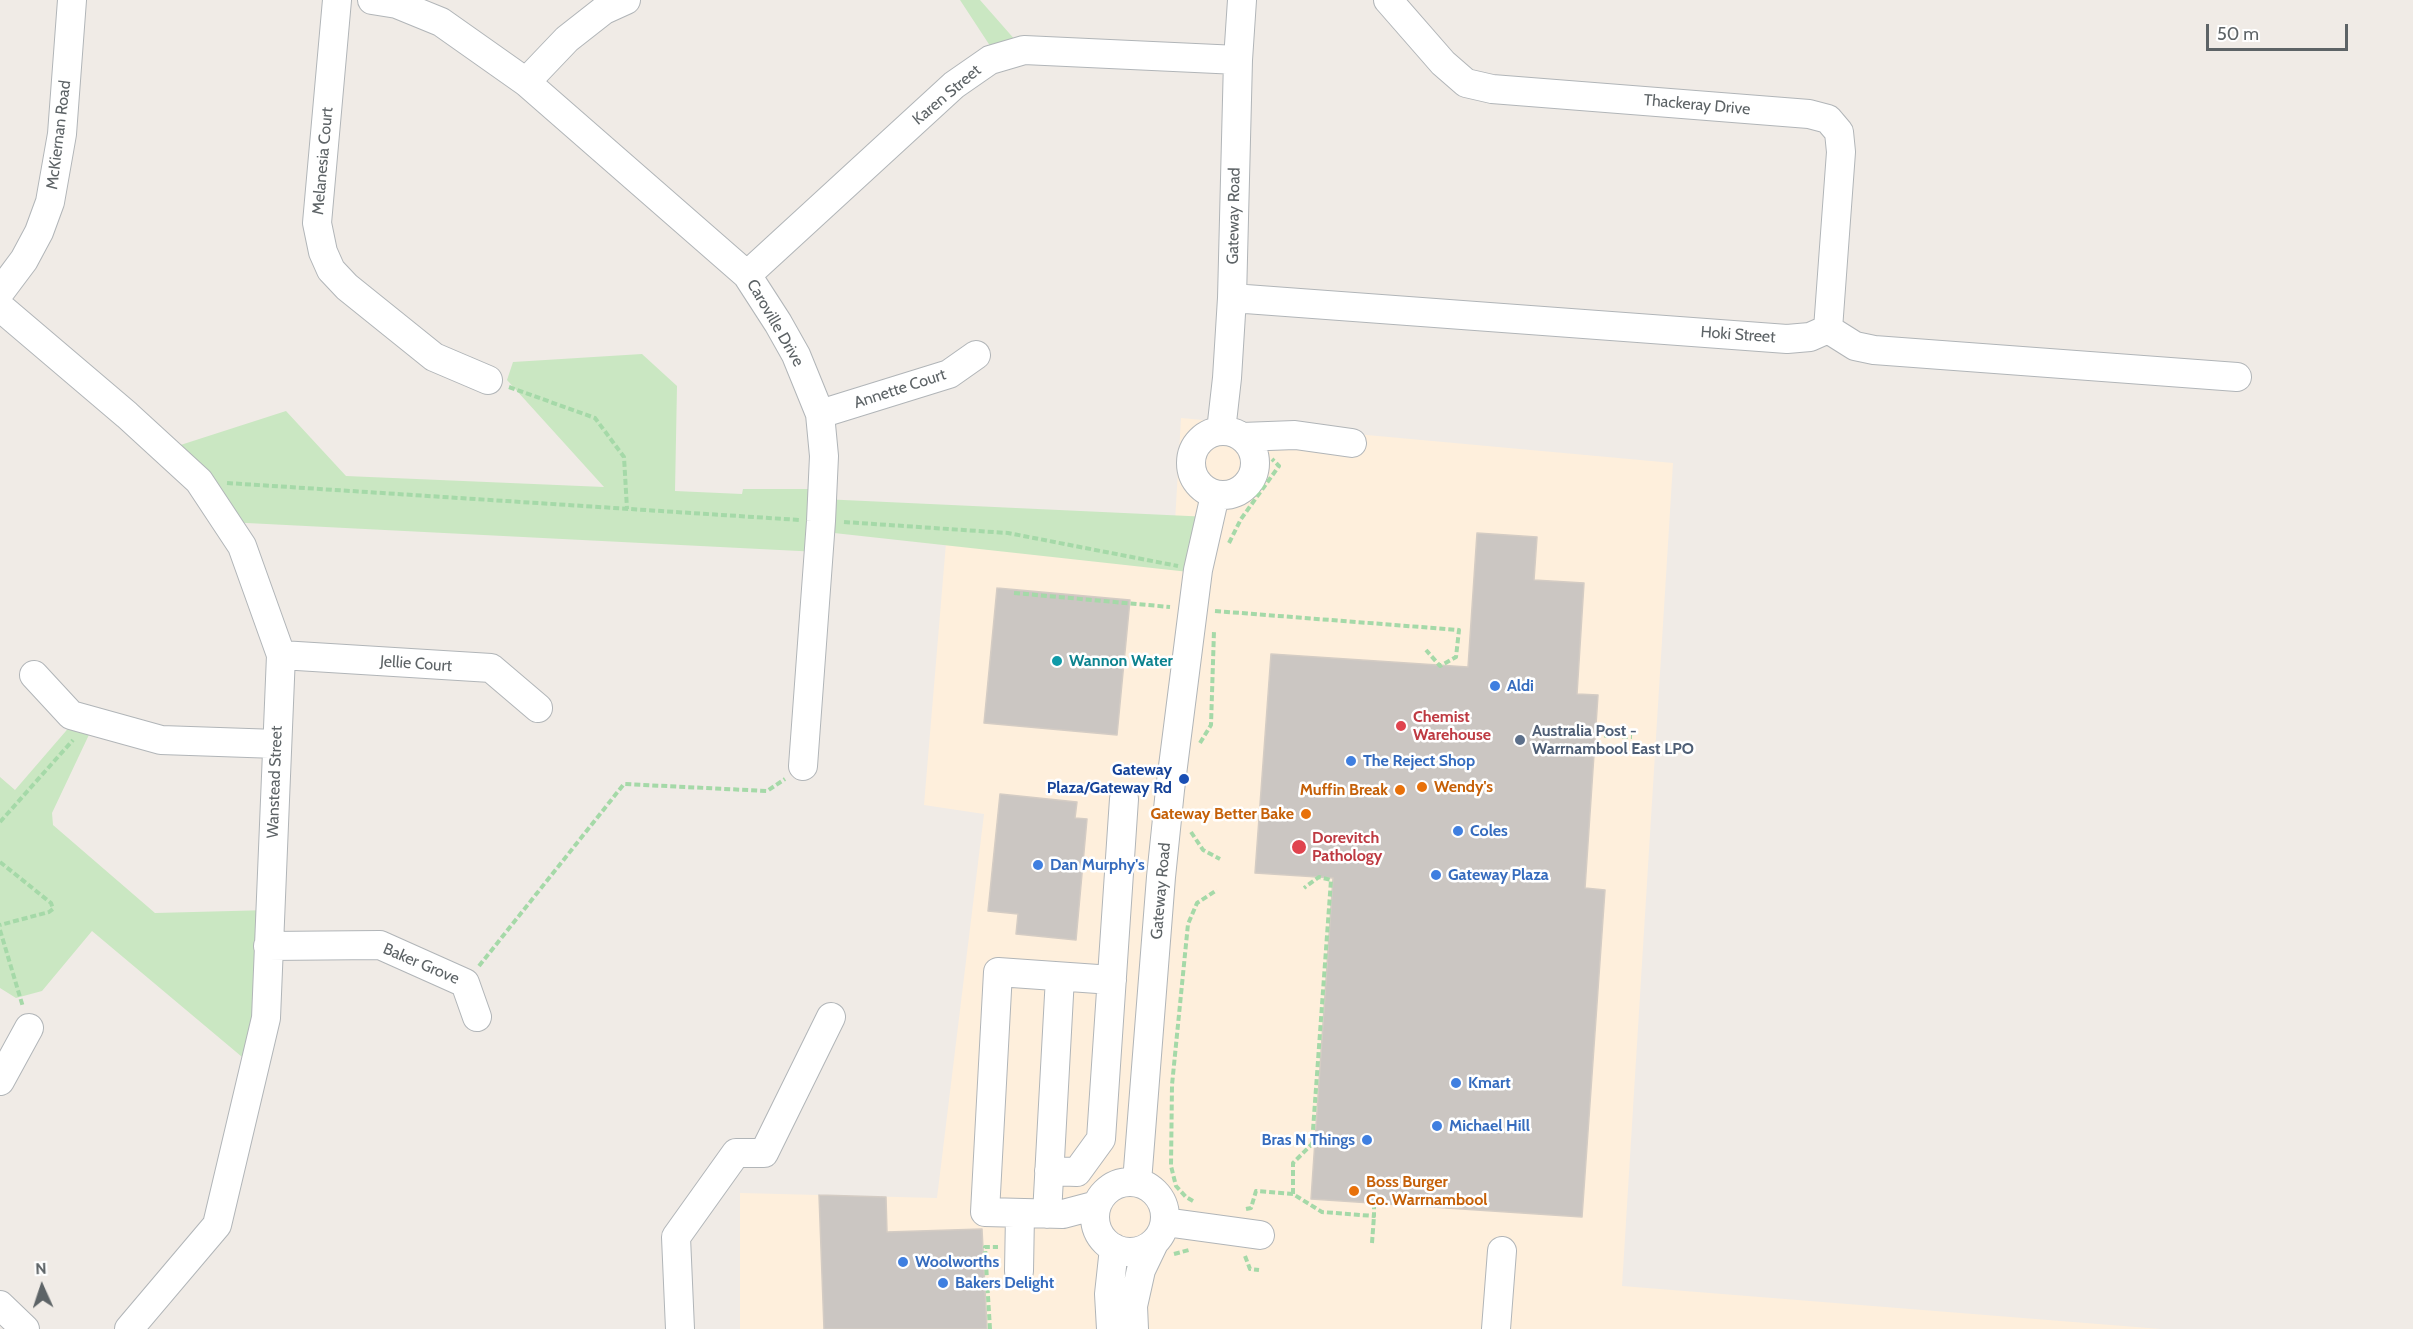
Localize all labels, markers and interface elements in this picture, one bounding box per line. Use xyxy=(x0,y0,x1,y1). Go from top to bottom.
scale bar xyxy=(2209,12,2352,50)
text: 50 m xyxy=(2217,23,2259,45)
street label: Karen Street xyxy=(909,61,985,129)
street label: McKiernan Road xyxy=(43,79,75,191)
street label: Thackeray Drive xyxy=(1643,91,1751,119)
street label: Melanesia Court xyxy=(309,106,337,216)
street label: Gateway Road xyxy=(1224,167,1244,265)
street label: Caroville Drive xyxy=(742,276,808,370)
street label: Hoki Street xyxy=(1700,323,1776,347)
street label: Annette Court xyxy=(852,365,948,413)
place label: Wannon Water xyxy=(1069,651,1173,671)
street label: Jellie Court xyxy=(379,652,453,676)
marker: Wannon Water xyxy=(1050,654,1064,668)
place label: Aldi xyxy=(1507,676,1534,696)
marker: Aldi xyxy=(1488,679,1502,693)
place label: Chemist Warehouse xyxy=(1413,707,1491,745)
marker: Chemist Warehouse xyxy=(1394,719,1408,733)
place label: Australia Post - Warrnambool East LPO xyxy=(1532,721,1694,759)
street label: Wanstead Street xyxy=(263,725,287,839)
marker: Australia Post - Warrnambool East LPO xyxy=(1513,733,1527,747)
place label: The Reject Shop xyxy=(1363,751,1475,771)
marker: The Reject Shop xyxy=(1344,754,1358,768)
place label: Gateway Plaza/Gateway Rd xyxy=(1047,760,1172,798)
marker: Gateway Plaza/Gateway Rd xyxy=(1177,772,1191,786)
place label: Wendy's xyxy=(1434,777,1493,797)
place label: Muffin Break xyxy=(1300,780,1388,800)
marker: Wendy's xyxy=(1415,780,1429,794)
marker: Muffin Break xyxy=(1393,783,1407,797)
place label: Gateway Better Bake xyxy=(1150,804,1294,824)
marker: Gateway Better Bake xyxy=(1299,807,1313,821)
place label: Coles xyxy=(1470,821,1508,841)
marker: Coles xyxy=(1451,824,1465,838)
place label: Dorevitch Pathology xyxy=(1312,828,1382,866)
marker: Dorevitch Pathology xyxy=(1290,838,1308,856)
street label: Gateway Road xyxy=(1147,842,1175,940)
place label: Dan Murphy's xyxy=(1050,855,1145,875)
marker: Dan Murphy's xyxy=(1031,858,1045,872)
place label: Gateway Plaza xyxy=(1448,865,1549,885)
marker: Gateway Plaza xyxy=(1429,868,1443,882)
street label: Baker Grove xyxy=(380,939,462,989)
place label: Kmart xyxy=(1468,1073,1511,1093)
marker: Kmart xyxy=(1449,1076,1463,1090)
place label: Michael Hill xyxy=(1449,1116,1530,1136)
marker: Michael Hill xyxy=(1430,1119,1444,1133)
place label: Bras N Things xyxy=(1262,1130,1355,1150)
marker: Bras N Things xyxy=(1360,1133,1374,1147)
place label: Boss Burger Co. Warrnambool xyxy=(1366,1172,1488,1210)
marker: Boss Burger Co. Warrnambool xyxy=(1347,1184,1361,1198)
place label: Woolworths xyxy=(915,1252,999,1272)
marker: Woolworths xyxy=(896,1255,910,1269)
north arrow xyxy=(12,1257,72,1317)
text: N xyxy=(35,1259,47,1278)
place label: Bakers Delight xyxy=(955,1273,1054,1293)
marker: Bakers Delight xyxy=(936,1276,950,1290)

